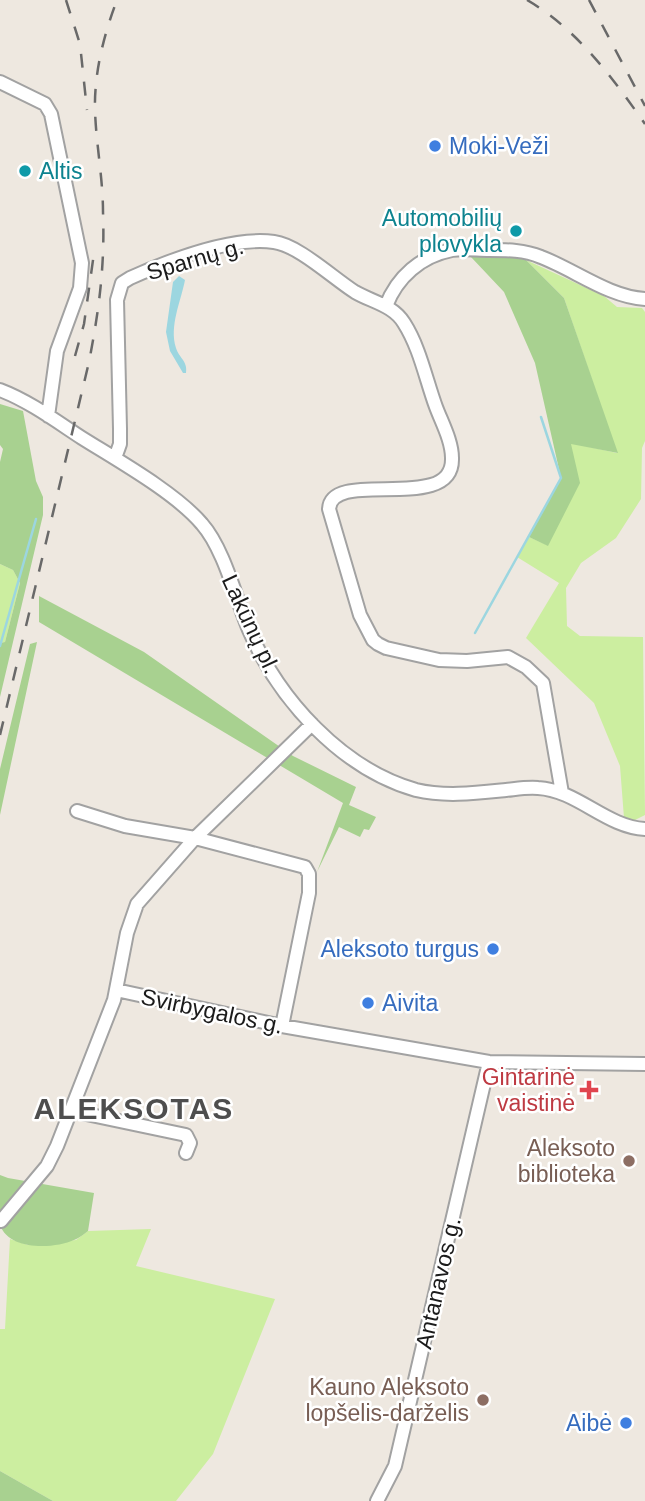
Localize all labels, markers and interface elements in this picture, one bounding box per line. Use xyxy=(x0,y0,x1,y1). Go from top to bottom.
place label: Moki-Veži xyxy=(449,133,549,159)
marker: Moki-Veži xyxy=(427,138,443,154)
place label: Altis xyxy=(39,158,82,184)
marker: Altis xyxy=(17,163,33,179)
place label: Automobilių plovykla xyxy=(382,205,502,257)
marker: Automobilių plovykla xyxy=(508,223,524,239)
street label: Sparnų g. xyxy=(143,233,247,285)
street label: Lakūnų pl. xyxy=(217,570,285,678)
place label: Aleksoto turgus xyxy=(320,936,479,962)
marker: Aleksoto turgus xyxy=(485,941,501,957)
street label: Svirbygalos g. xyxy=(139,983,285,1039)
place label: Aivita xyxy=(382,990,438,1016)
marker: Aivita xyxy=(360,995,376,1011)
place label: Gintarinė vaistinė xyxy=(482,1064,575,1116)
marker: Gintarinė vaistinė xyxy=(581,1082,597,1098)
district label: ALEKSOTAS xyxy=(34,1092,234,1125)
place label: Aleksoto biblioteka xyxy=(518,1135,615,1187)
marker: Aleksoto biblioteka xyxy=(621,1153,637,1169)
street label: Antanavos g. xyxy=(410,1215,466,1351)
place label: Kauno Aleksoto lopšelis-darželis xyxy=(305,1374,469,1426)
marker: Kauno Aleksoto lopšelis-darželis xyxy=(475,1392,491,1408)
place label: Aibė xyxy=(566,1410,612,1436)
marker: Aibė xyxy=(618,1415,634,1431)

